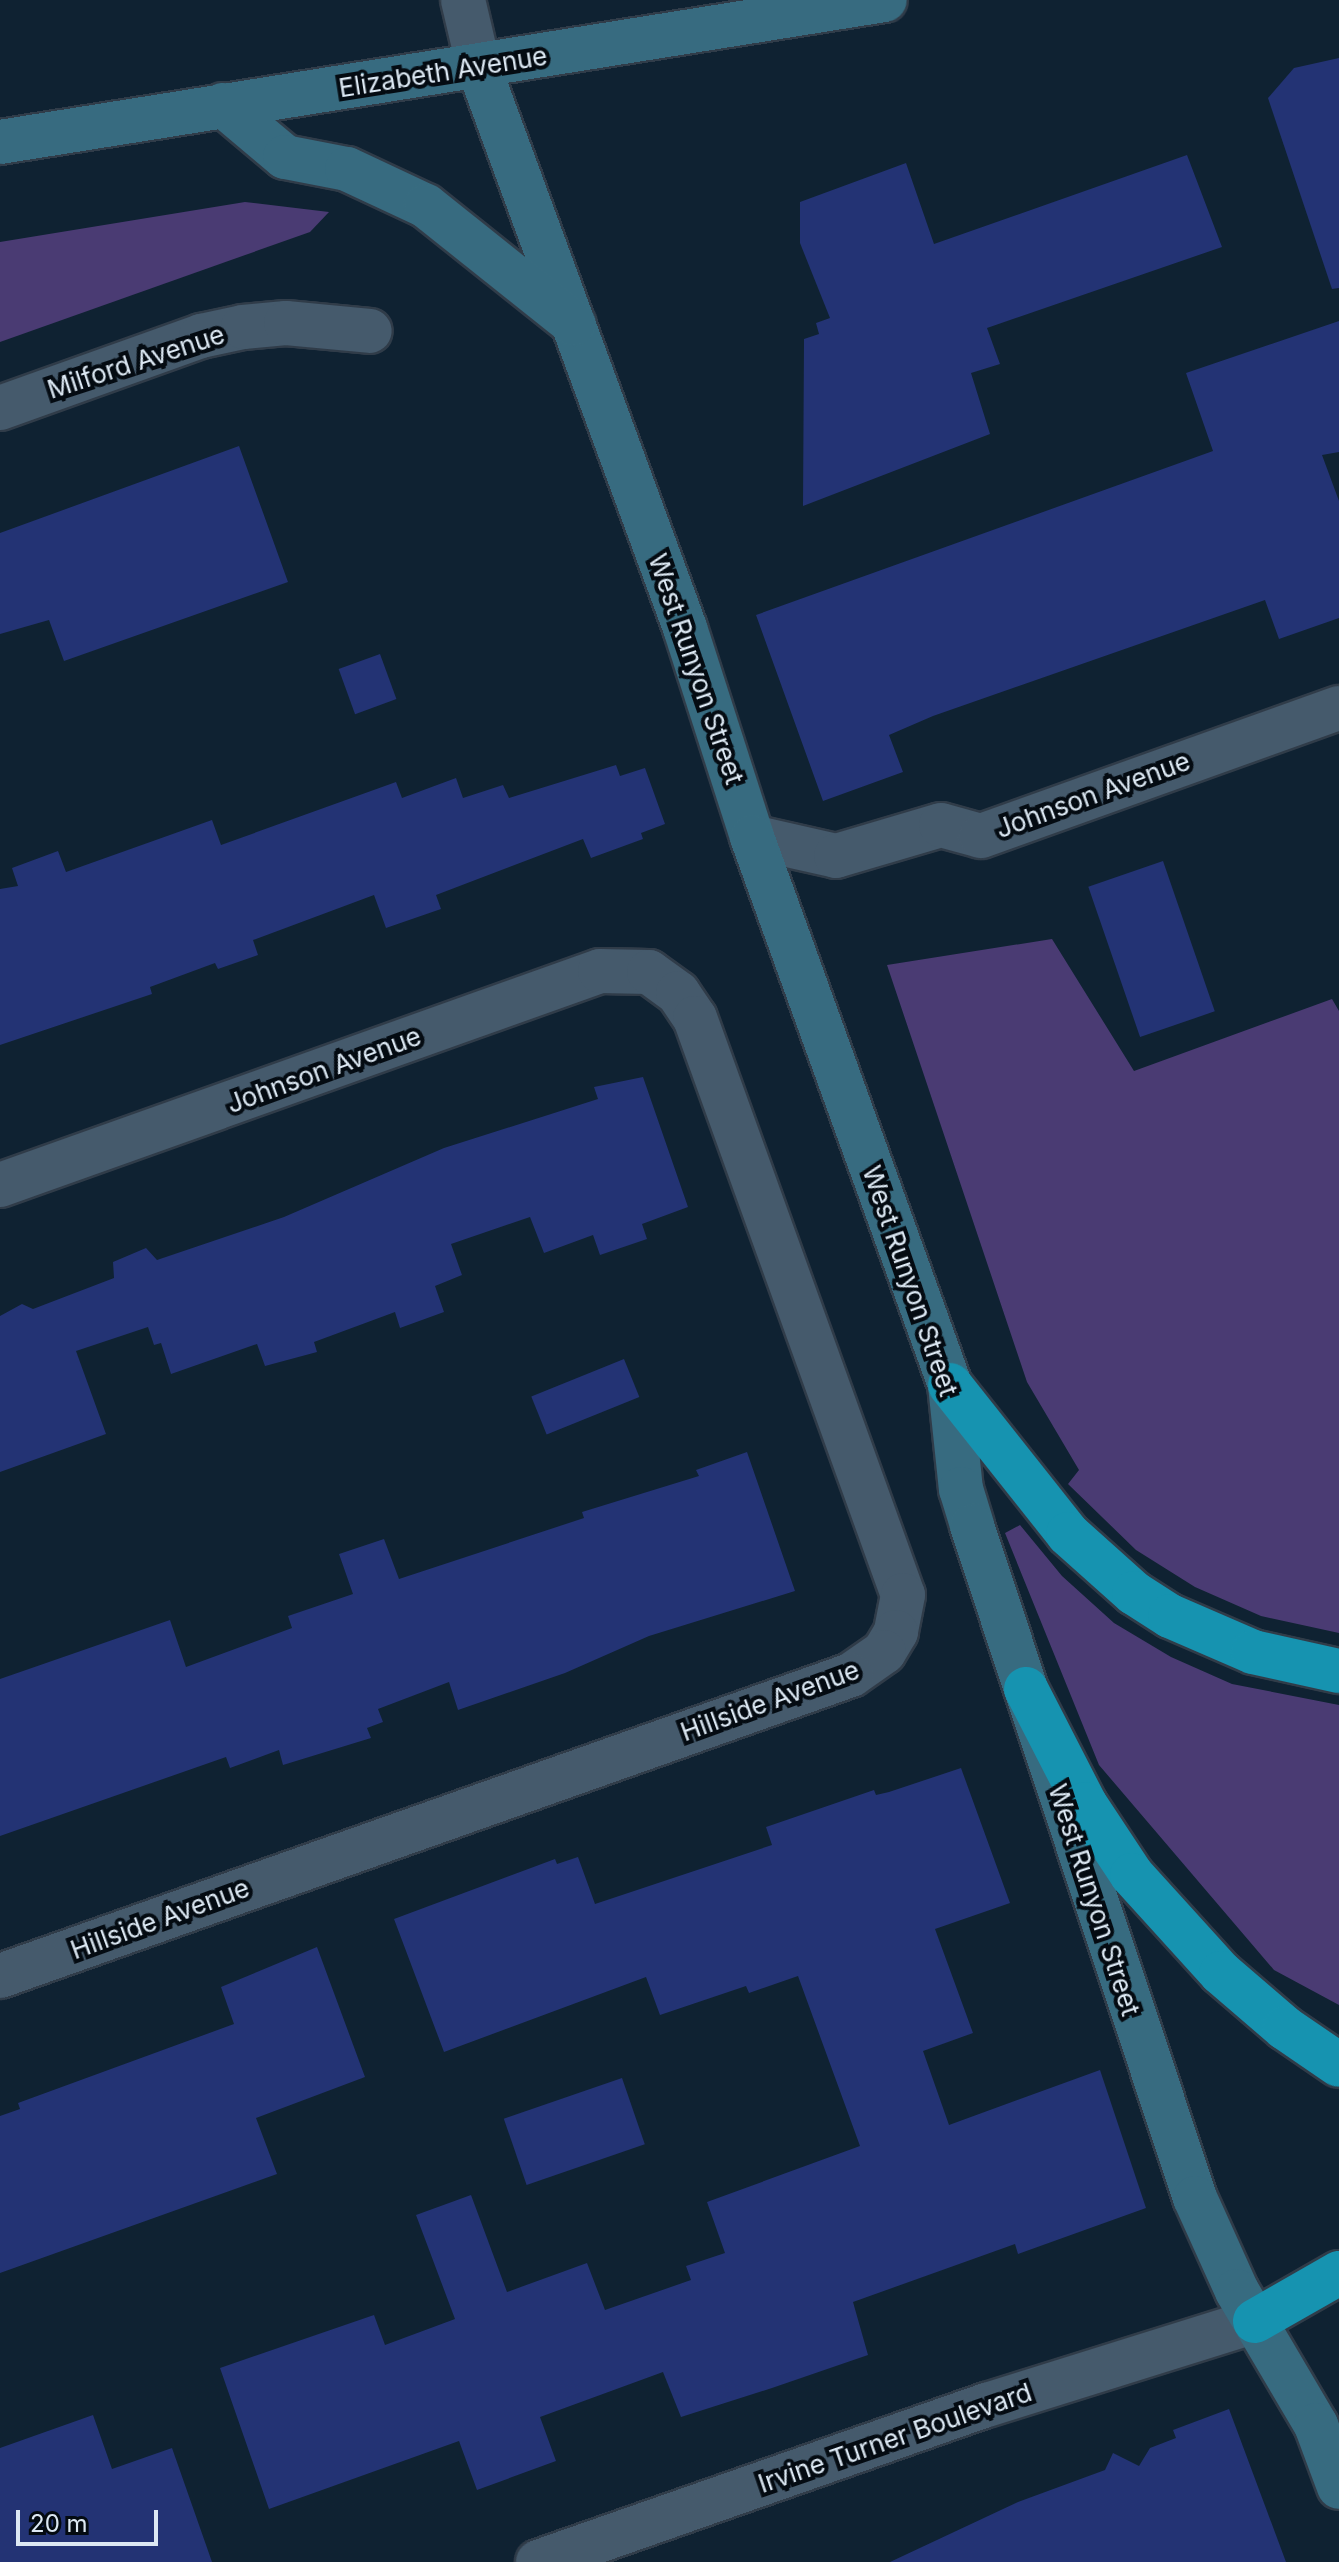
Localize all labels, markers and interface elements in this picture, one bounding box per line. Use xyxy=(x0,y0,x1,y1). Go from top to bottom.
street label: Elizabeth Avenue xyxy=(336,40,550,104)
street label: Milford Avenue xyxy=(43,319,229,405)
street label: West Runyon Street xyxy=(642,550,750,788)
street label: Johnson Avenue xyxy=(992,745,1194,845)
street label: Johnson Avenue xyxy=(223,1020,425,1120)
street label: West Runyon Street xyxy=(856,1162,964,1400)
street label: Hillside Avenue xyxy=(676,1654,864,1748)
street label: West Runyon Street xyxy=(1042,1780,1146,2020)
street label: Hillside Avenue xyxy=(66,1872,254,1966)
street label: Irvine Turner Boulevard xyxy=(754,2376,1036,2500)
scale bar xyxy=(20,2494,162,2544)
text: 20 m xyxy=(30,2509,88,2538)

